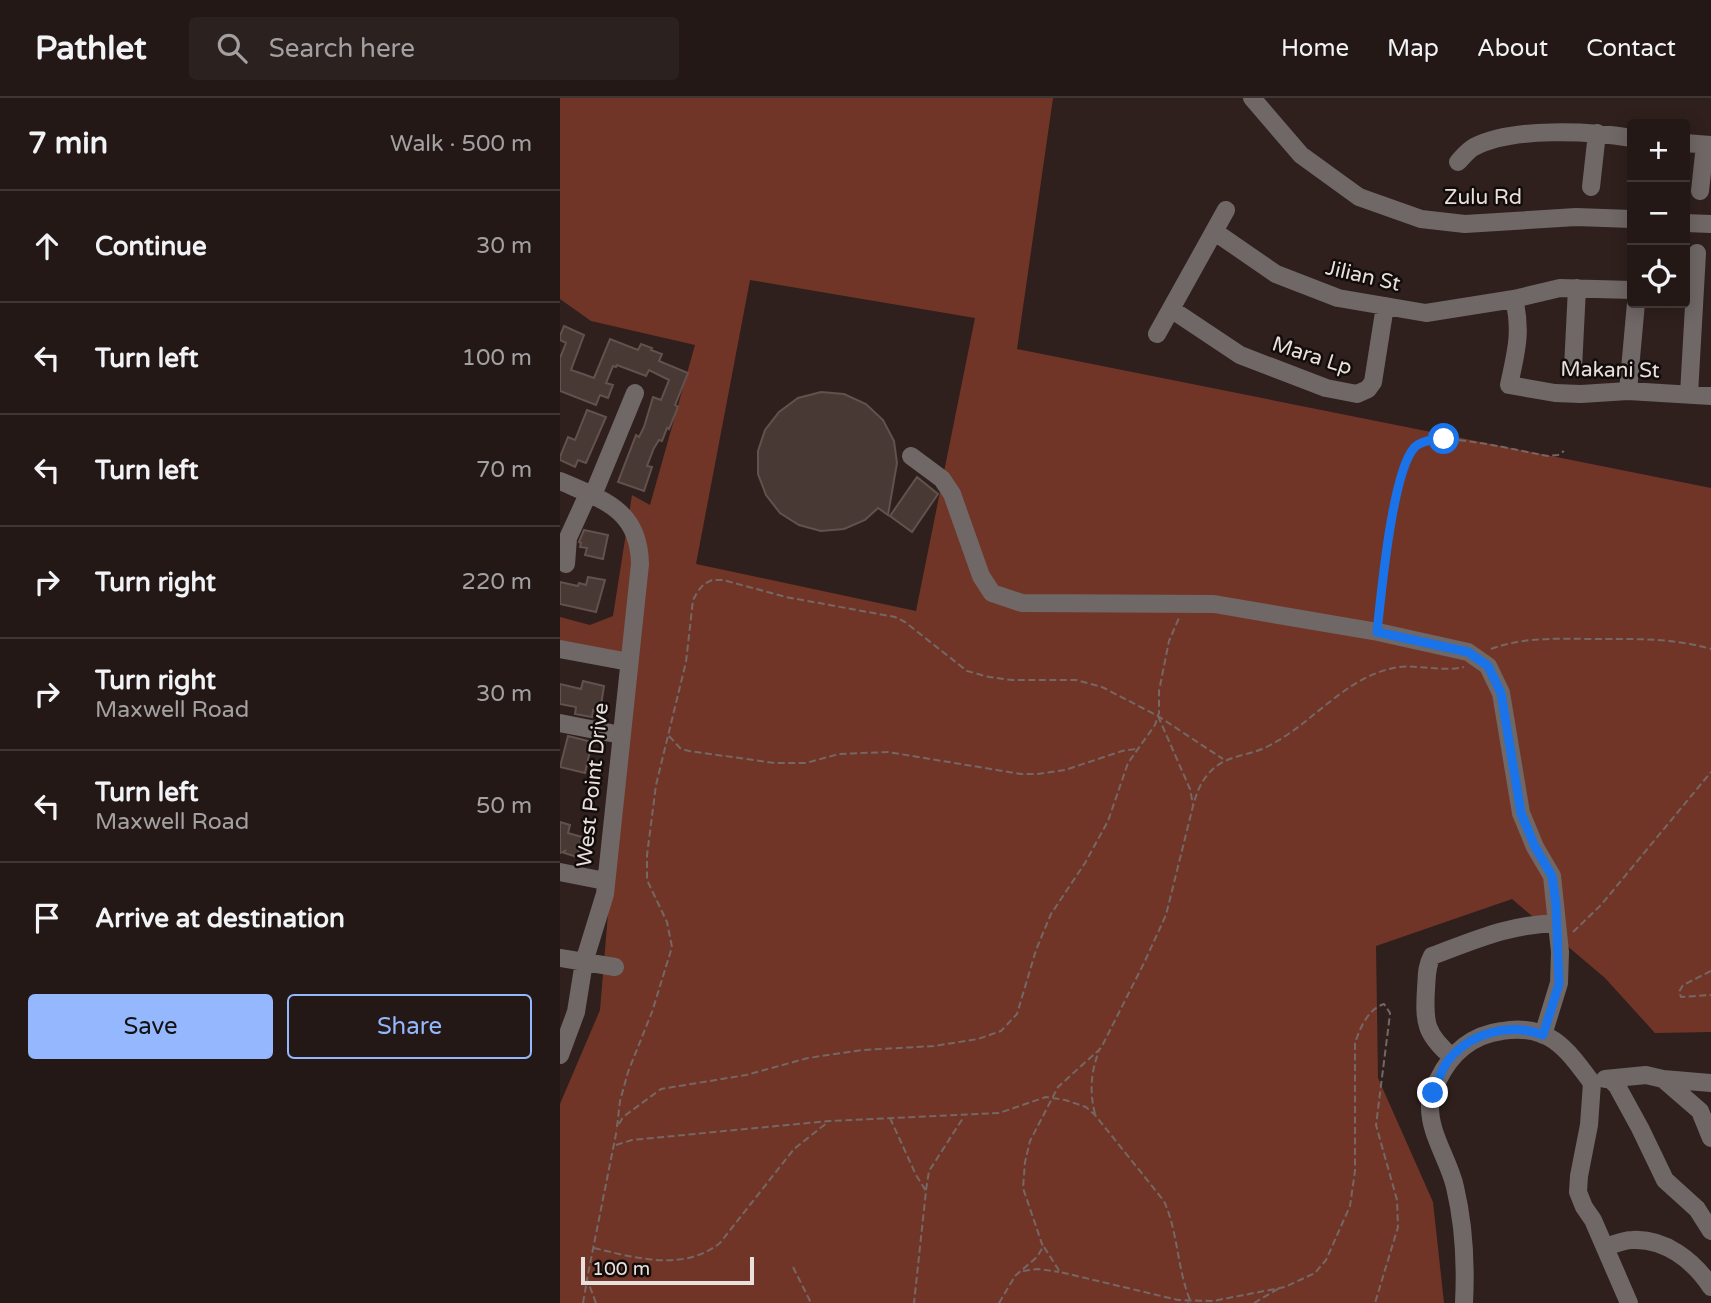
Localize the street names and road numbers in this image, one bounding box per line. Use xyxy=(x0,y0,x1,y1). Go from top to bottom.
street label: Zulu Rd xyxy=(1444,185,1522,210)
street label: Jilian St xyxy=(1323,255,1403,297)
street label: Mara Lp xyxy=(1269,331,1355,381)
street label: Makani St xyxy=(1560,357,1660,383)
street label: West Point Drive xyxy=(572,701,614,868)

